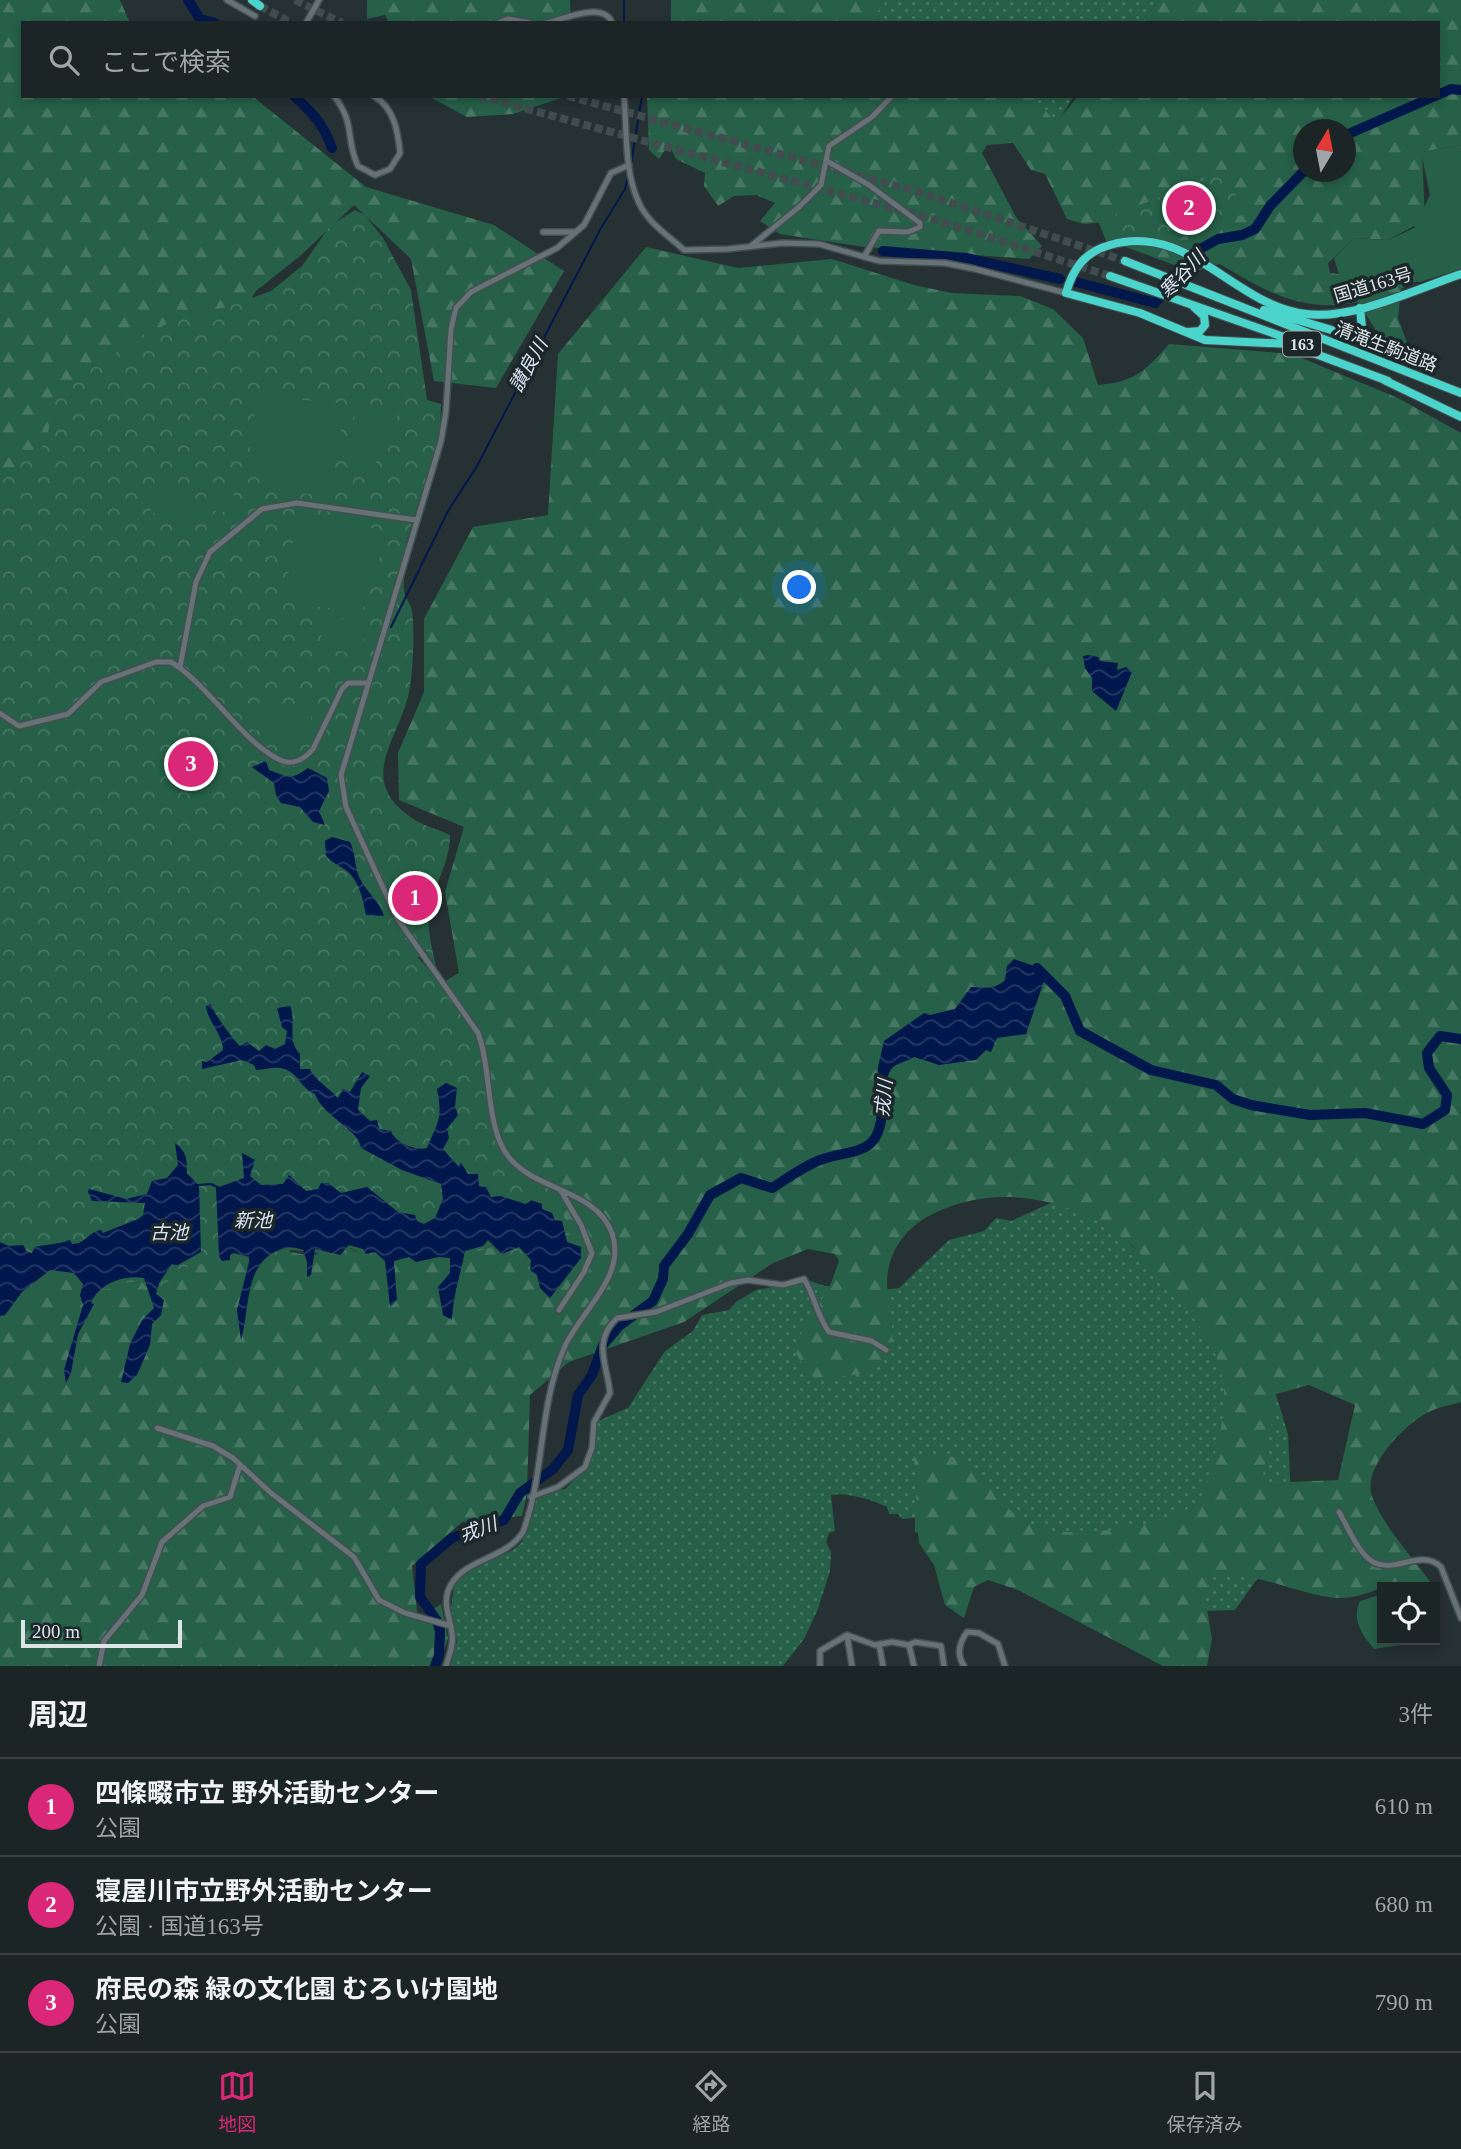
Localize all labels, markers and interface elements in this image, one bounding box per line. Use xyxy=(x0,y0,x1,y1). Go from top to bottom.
search box xyxy=(21,21,1440,98)
icon: search xyxy=(45,41,83,79)
text: ここで検索 xyxy=(101,48,231,77)
north arrow xyxy=(1293,119,1356,182)
pin: 2 xyxy=(1166,182,1212,234)
water label: 寒谷川 xyxy=(1155,245,1211,302)
street label: 国道163号 xyxy=(1331,264,1415,306)
street label: 清滝生駒道路 xyxy=(1332,318,1440,376)
road number: 163 xyxy=(1283,332,1321,356)
water label: 讃良川 xyxy=(505,333,552,395)
your location xyxy=(782,570,816,604)
pin: 3 xyxy=(168,738,214,790)
pin: 1 xyxy=(392,872,438,924)
water label: 戎川 xyxy=(871,1076,896,1118)
water label: 新池 xyxy=(234,1210,274,1231)
water label: 古池 xyxy=(150,1222,190,1243)
water label: 戎川 xyxy=(457,1512,501,1546)
map controls xyxy=(1377,1582,1440,1645)
button: locate xyxy=(1377,1582,1440,1645)
scale bar xyxy=(21,1617,182,1649)
text: 200 m xyxy=(32,1621,80,1642)
text: 周辺 xyxy=(28,1698,88,1731)
text: 3件 xyxy=(1399,1702,1433,1727)
text: 四條畷市立 野外活動センター xyxy=(95,1779,440,1808)
text: 1 xyxy=(45,1794,57,1819)
text: 610 m xyxy=(1375,1794,1433,1819)
text: 公園 xyxy=(95,1816,141,1841)
text: 寝屋川市立野外活動センター xyxy=(95,1877,433,1906)
text: 2 xyxy=(45,1892,57,1917)
text: 680 m xyxy=(1375,1892,1433,1917)
text: 公園 · 国道163号 xyxy=(95,1914,264,1939)
text: 府民の森 緑の文化園 むろいけ園地 xyxy=(95,1975,498,2004)
text: 3 xyxy=(45,1990,57,2015)
text: 790 m xyxy=(1375,1990,1433,2015)
text: 公園 xyxy=(95,2012,141,2037)
tab: 地図 xyxy=(218,2067,256,2136)
tab: 経路 xyxy=(692,2067,731,2136)
tab: 保存済み xyxy=(1167,2067,1243,2136)

